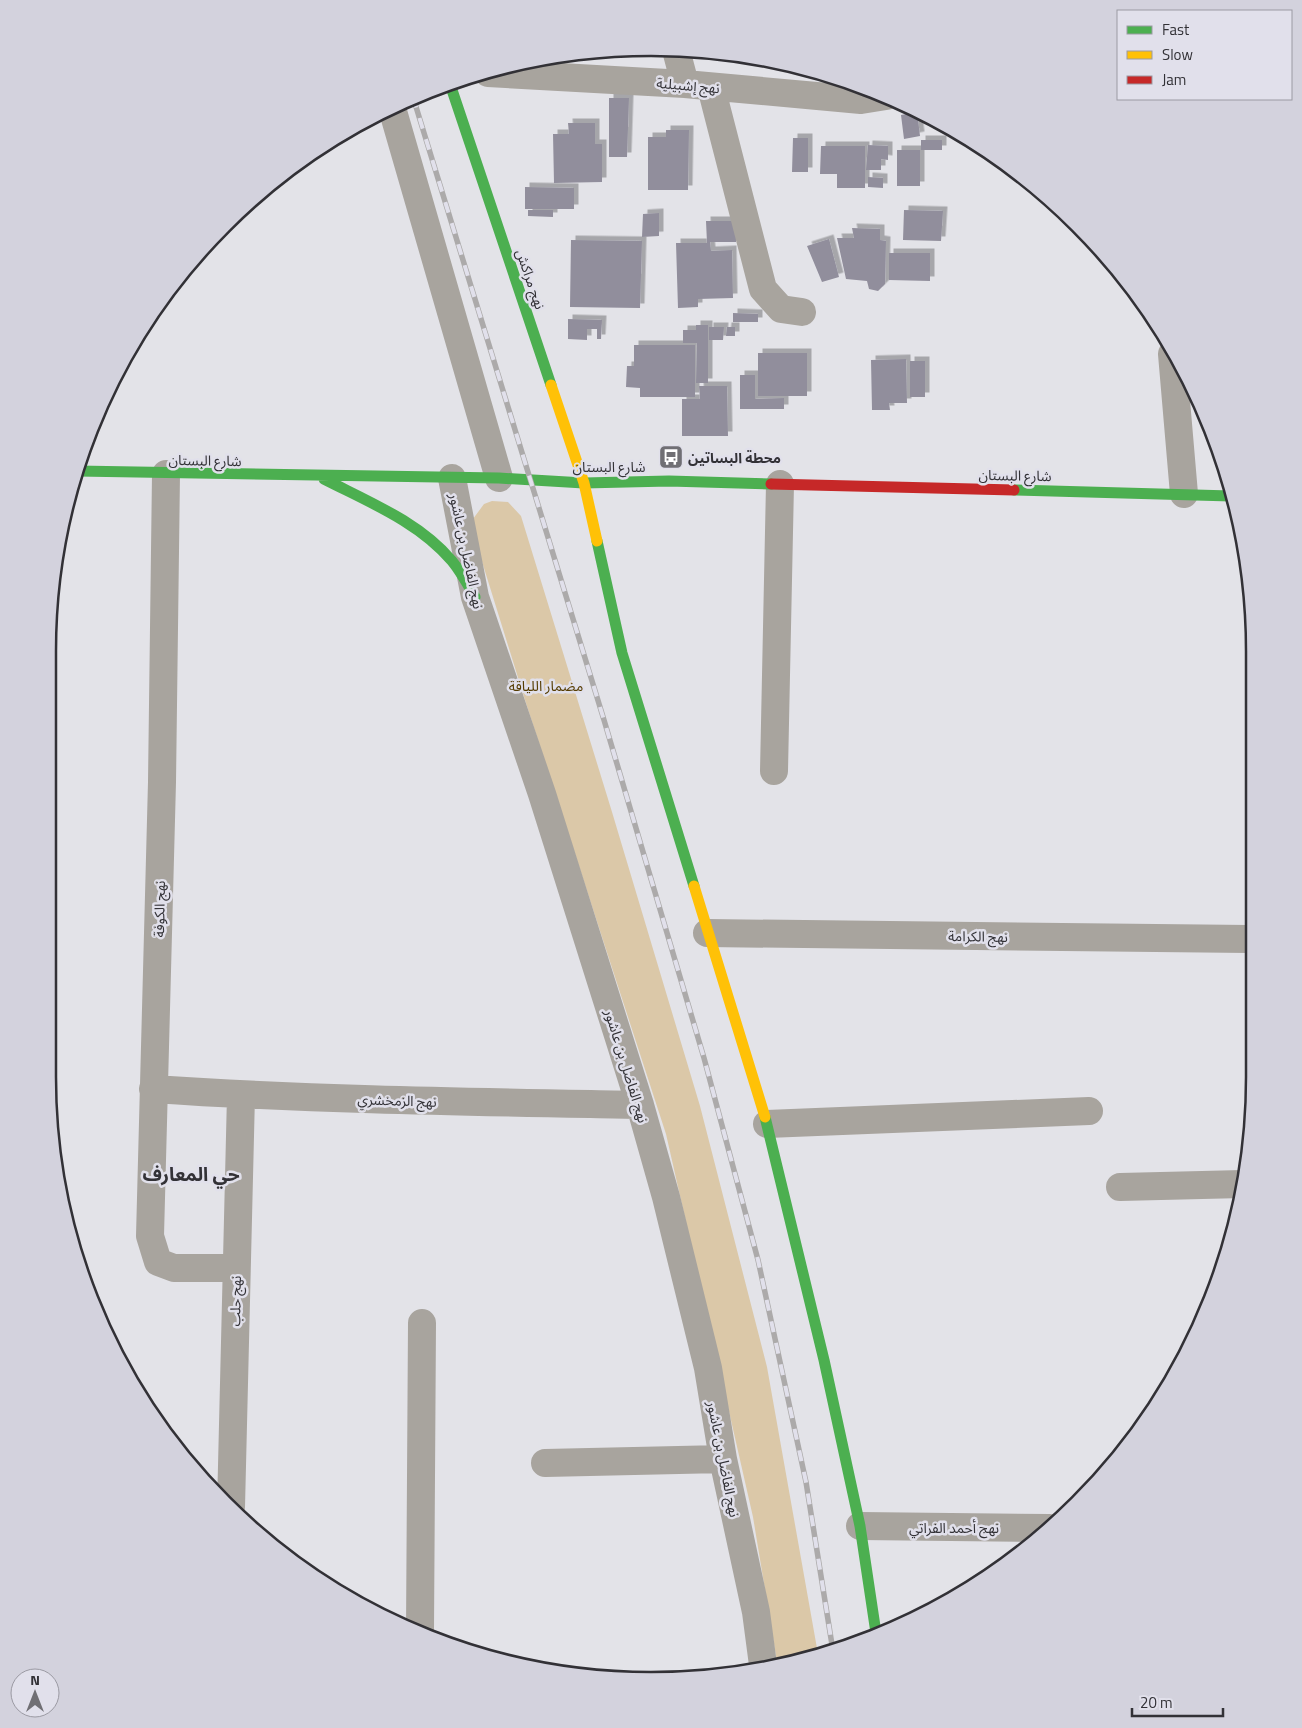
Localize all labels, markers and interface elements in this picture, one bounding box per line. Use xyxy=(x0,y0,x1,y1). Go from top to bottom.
legend xyxy=(1117,10,1292,100)
text: Fast xyxy=(1162,18,1190,41)
text: Slow xyxy=(1162,43,1193,66)
text: Jam xyxy=(1162,68,1186,91)
street label: نهج إشبيلية xyxy=(655,72,721,99)
street label: نهج مراكش xyxy=(510,246,551,312)
bus stop icon: محطة البساتين xyxy=(658,444,684,470)
place label: محطة البساتين xyxy=(688,447,781,468)
street label: شارع البستان xyxy=(168,449,242,472)
street label: شارع البستان xyxy=(573,456,645,478)
street label: شارع البستان xyxy=(978,464,1052,487)
street label: نهج الفاضل بن عاشور xyxy=(443,490,490,611)
park label: مضمار اللياقة xyxy=(509,675,583,696)
street label: نهج الكوفة xyxy=(148,880,171,938)
street label: نهج الكرامة xyxy=(948,925,1008,948)
street label: نهج الفاضل بن عاشور xyxy=(598,1006,654,1126)
street label: نهج الزمخشري xyxy=(357,1088,437,1113)
district label: حي المعارف xyxy=(142,1159,240,1189)
street label: نهج حلب xyxy=(224,1275,247,1327)
street label: نهج الفاضل بن عاشور xyxy=(701,1398,746,1519)
street label: نهج أحمد الفراتي xyxy=(909,1517,999,1539)
north arrow xyxy=(10,1668,60,1718)
text: N xyxy=(30,1669,40,1690)
scale bar xyxy=(1132,1686,1223,1718)
text: 20 m xyxy=(1140,1691,1173,1714)

